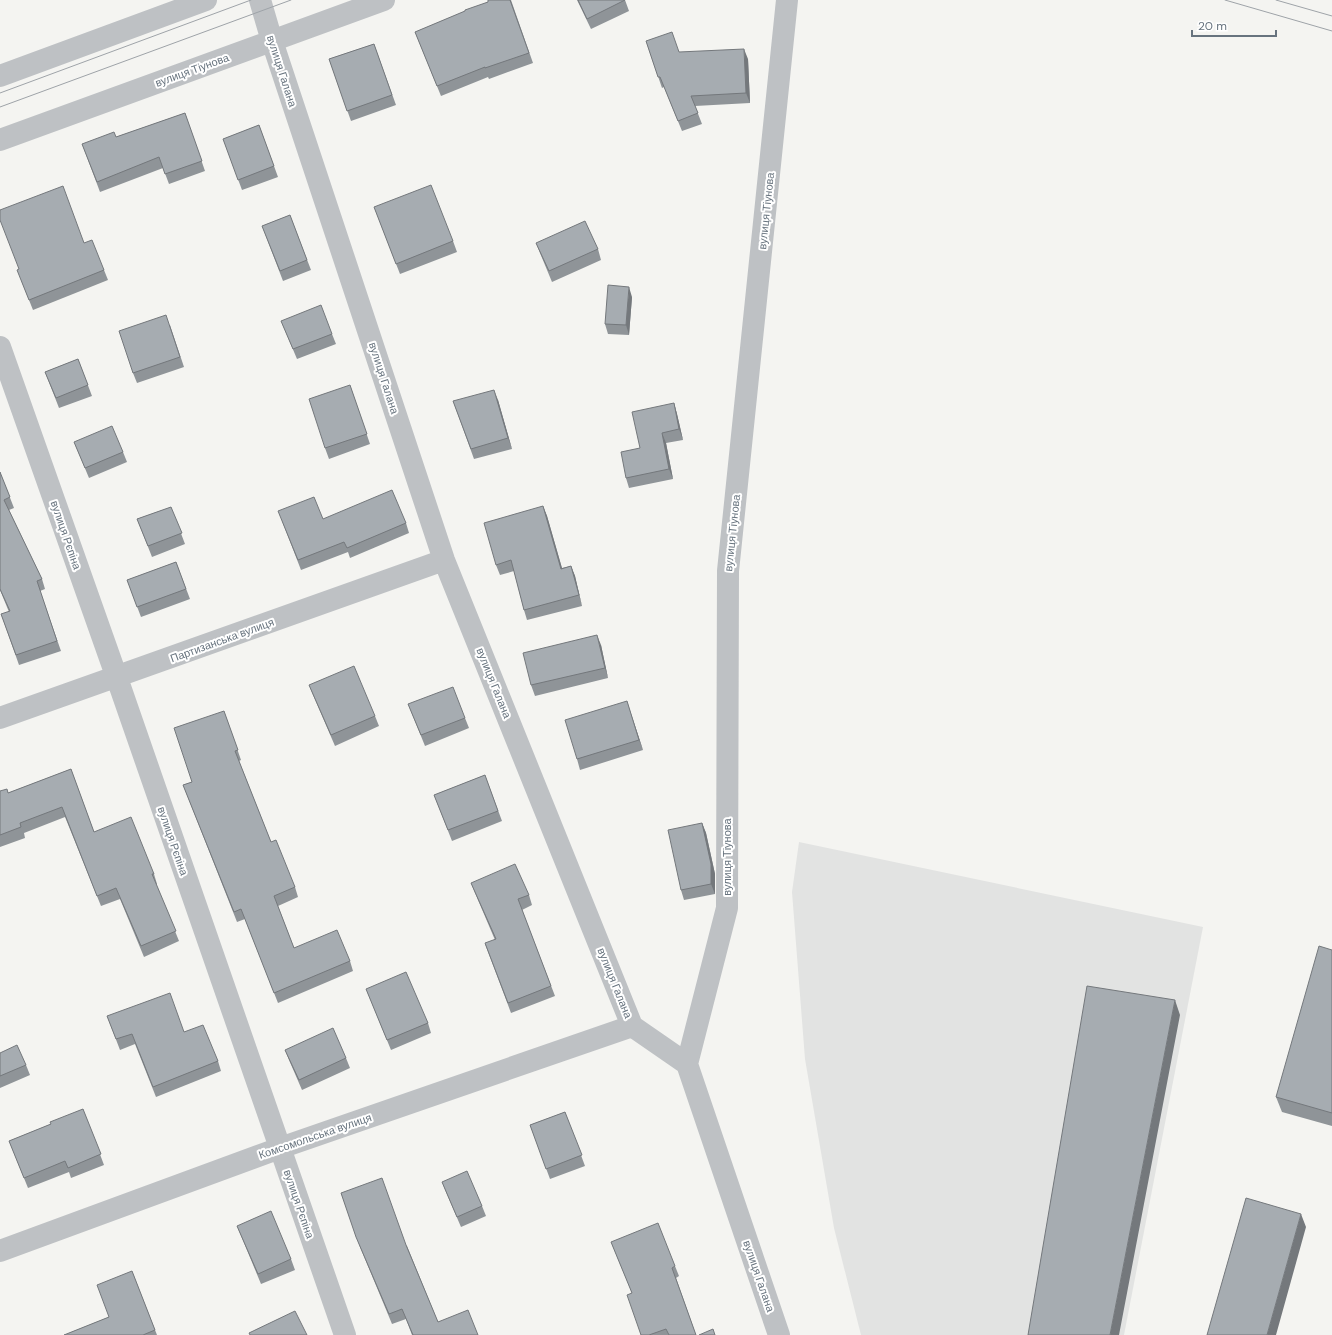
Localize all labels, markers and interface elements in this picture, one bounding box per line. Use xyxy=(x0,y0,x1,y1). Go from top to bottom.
scale bar xyxy=(1192,12,1276,38)
text: 20 m xyxy=(1198,18,1227,34)
street label: вулиця Галана xyxy=(264,33,300,110)
street label: вулиця Тіунова xyxy=(153,50,232,90)
street label: вулиця Тіунова xyxy=(755,171,777,250)
street label: вулиця Галана xyxy=(366,340,402,417)
street label: вулиця Тіунова xyxy=(721,493,743,572)
street label: вулиця Рєпіна xyxy=(48,499,85,572)
street label: Партизанська вулиця xyxy=(168,615,276,665)
street label: вулиця Галана xyxy=(474,646,515,721)
street label: вулиця Рєпіна xyxy=(155,805,192,878)
street label: вулиця Тіунова xyxy=(720,817,734,896)
street label: вулиця Галана xyxy=(595,946,636,1021)
street label: Комсомольська вулиця xyxy=(257,1110,373,1162)
street label: вулиця Рєпіна xyxy=(281,1168,318,1241)
street label: вулиця Галана xyxy=(740,1238,778,1314)

